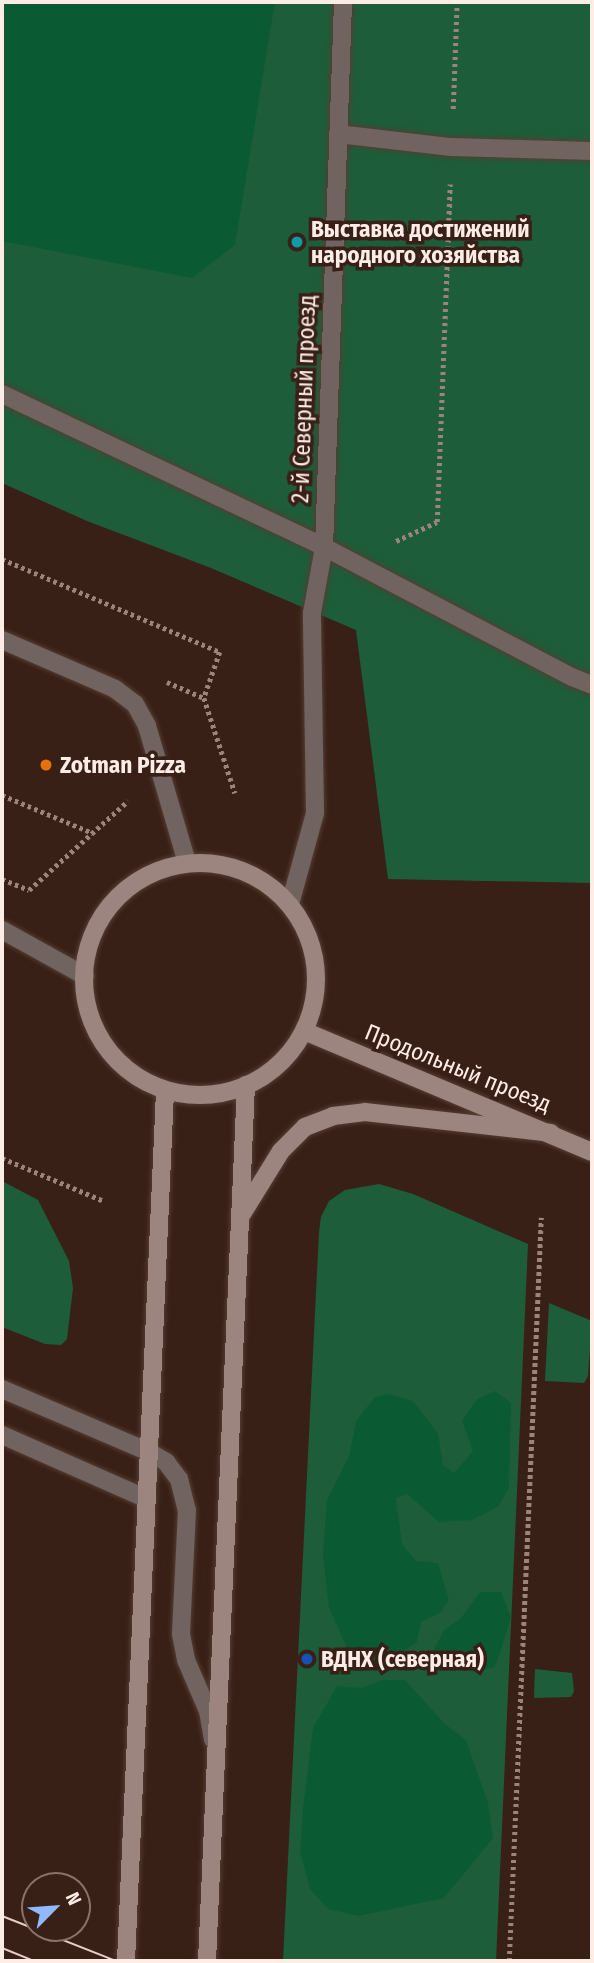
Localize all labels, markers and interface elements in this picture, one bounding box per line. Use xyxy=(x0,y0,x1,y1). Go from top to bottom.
place label: Выставка достижений народного хозяйства xyxy=(311,215,529,269)
marker: Выставка достижений народного хозяйства xyxy=(289,234,305,250)
street label: 2-й Северный проезд xyxy=(287,294,321,504)
place label: Zotman Pizza xyxy=(60,751,186,779)
marker: Zotman Pizza xyxy=(38,757,54,773)
street label: Продольный проезд xyxy=(361,1018,555,1118)
place label: ВДНХ (северная) xyxy=(321,1645,484,1673)
marker: ВДНХ (северная) xyxy=(299,1651,315,1667)
north arrow xyxy=(21,1872,91,1942)
text: N xyxy=(61,1889,86,1909)

